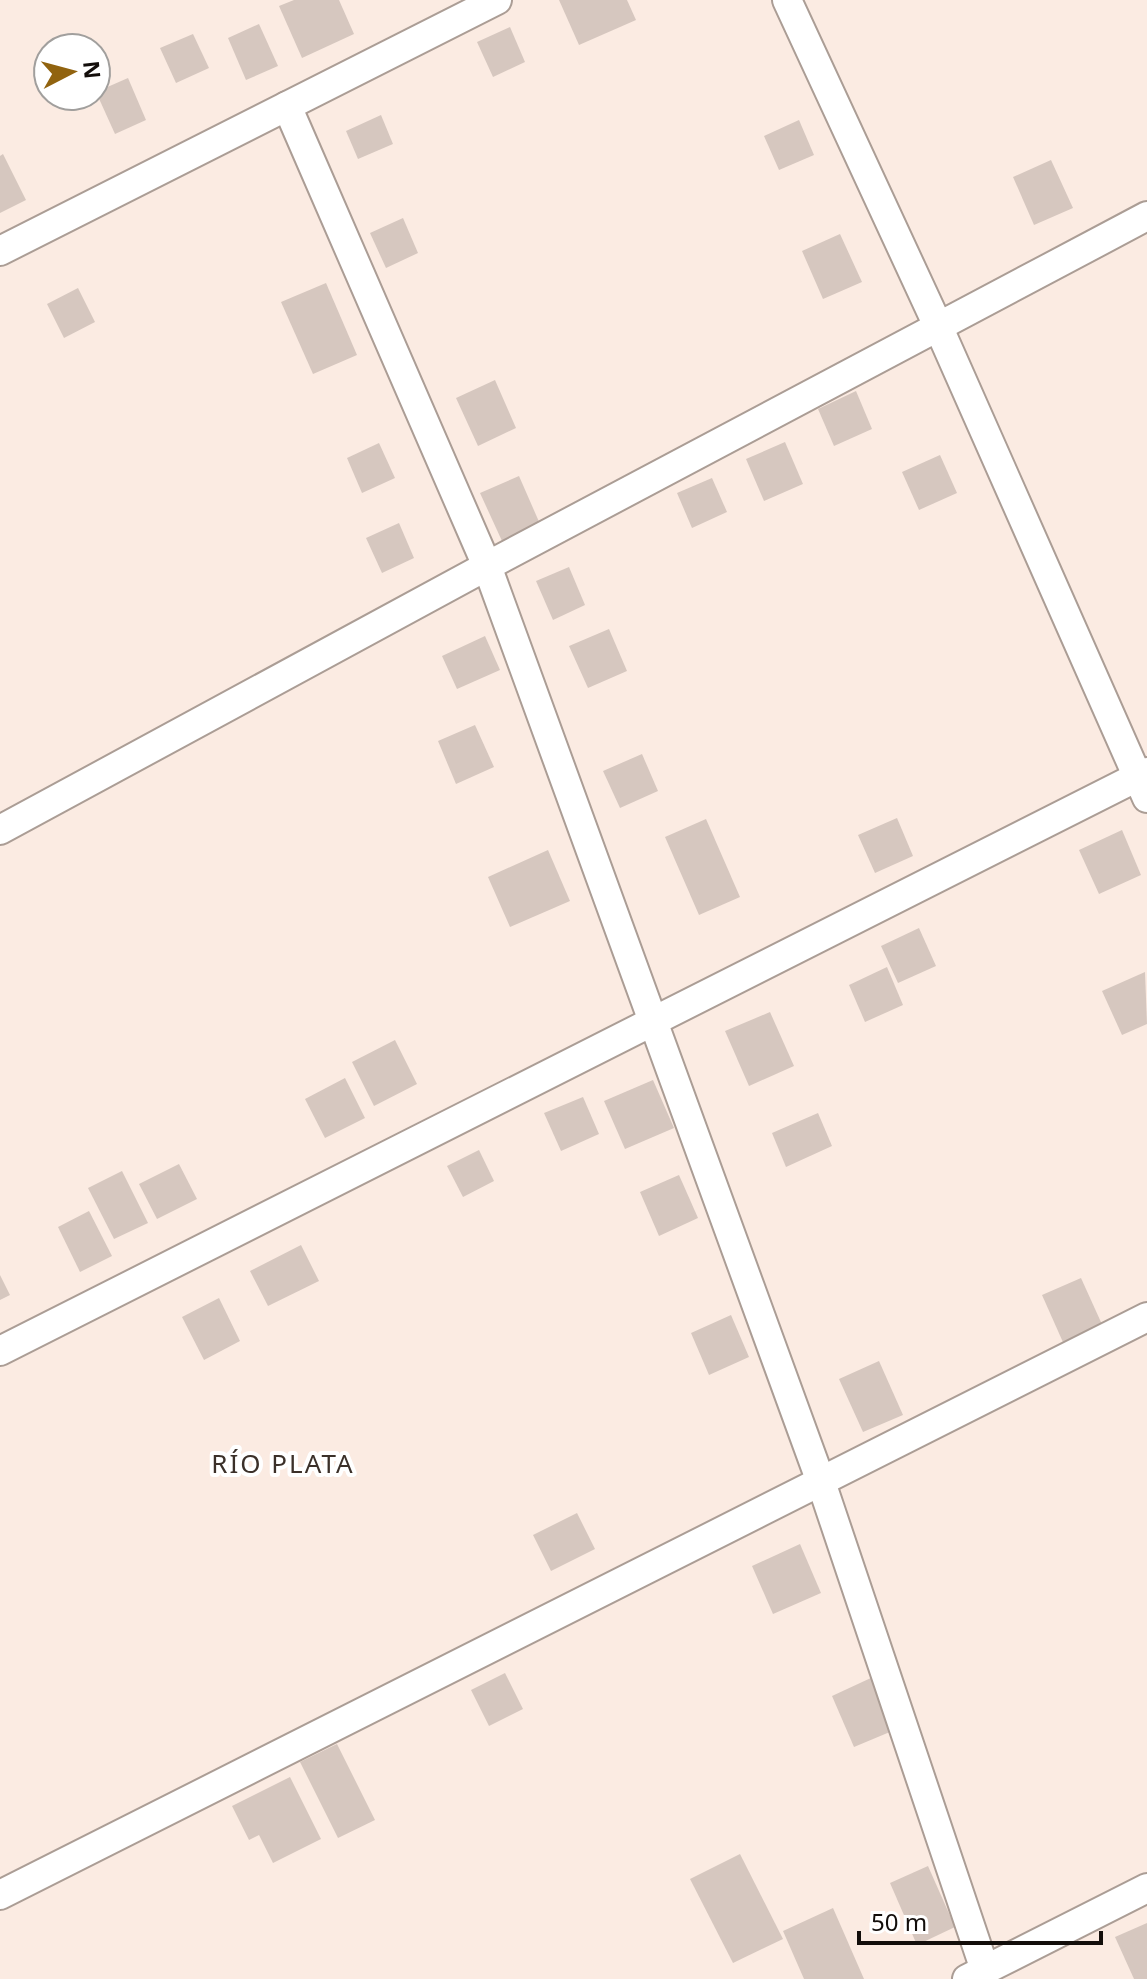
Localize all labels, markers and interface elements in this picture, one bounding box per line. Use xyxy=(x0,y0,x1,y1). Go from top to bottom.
north arrow xyxy=(32,32,112,112)
text: N xyxy=(77,59,109,80)
district label: RÍO PLATA xyxy=(211,1445,355,1481)
scale bar xyxy=(859,1895,1101,1945)
text: 50 m xyxy=(871,1905,927,1938)

